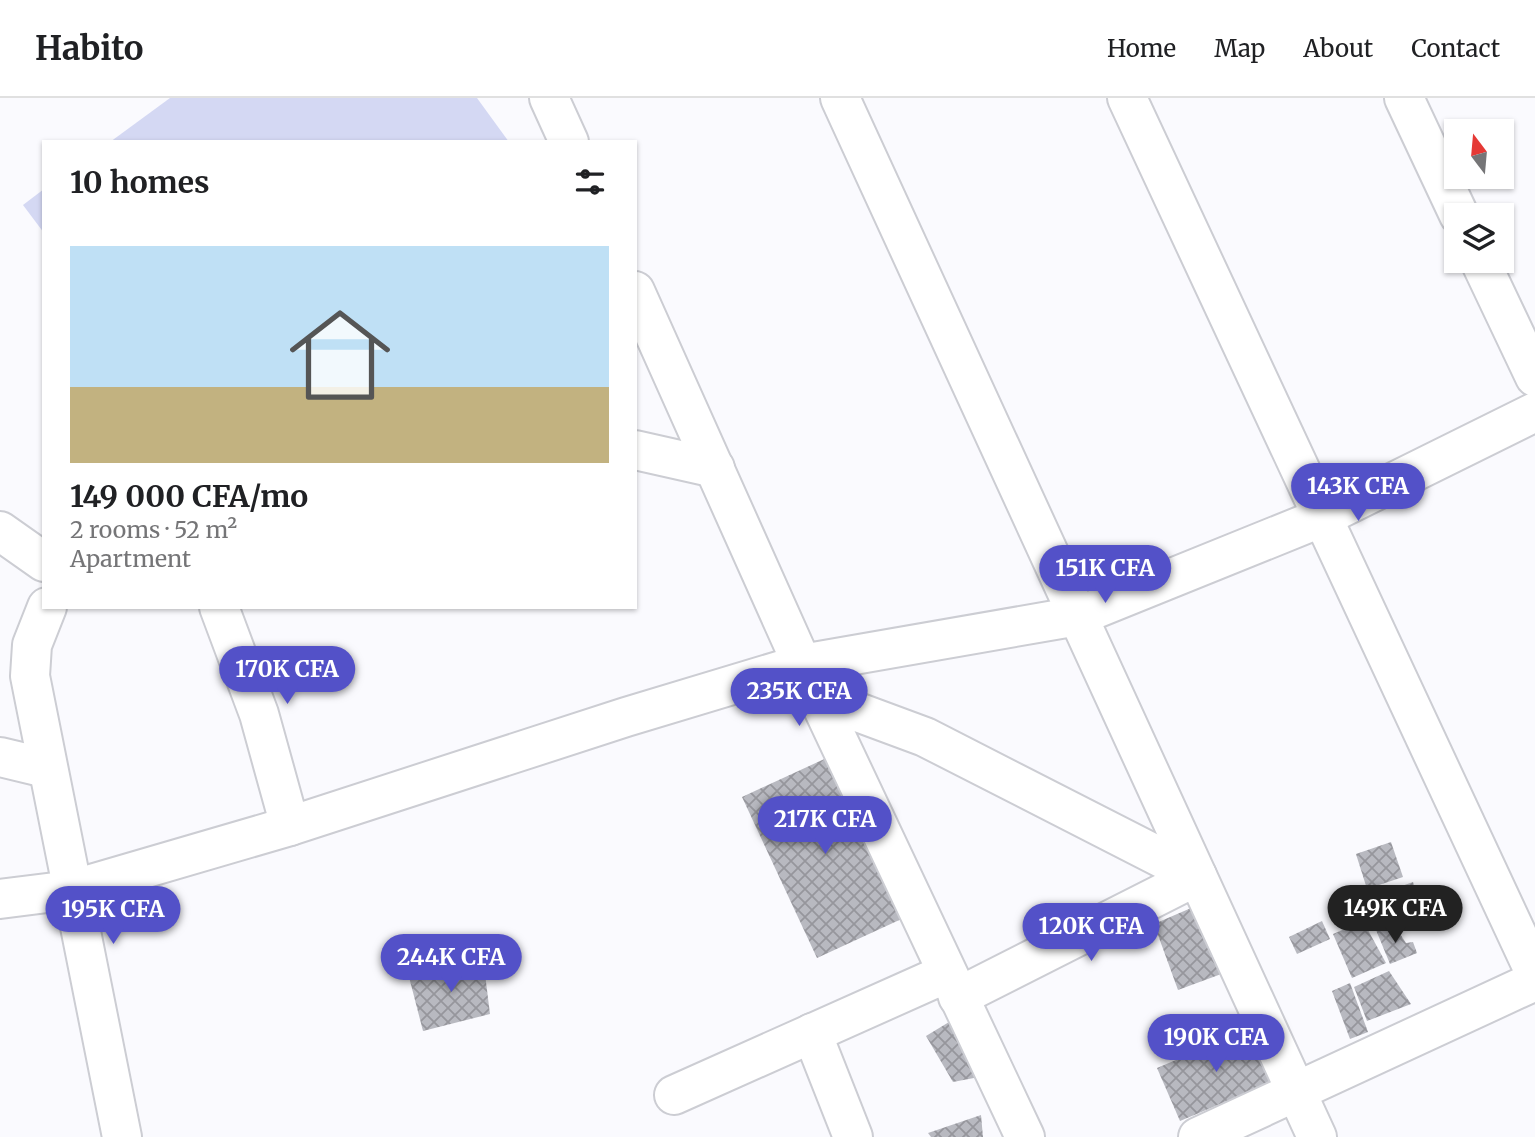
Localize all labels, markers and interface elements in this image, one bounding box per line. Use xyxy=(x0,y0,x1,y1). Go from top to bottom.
text: Habito xyxy=(35,28,143,69)
text: Home xyxy=(1107,33,1176,64)
text: Map xyxy=(1214,33,1265,64)
text: About xyxy=(1303,33,1373,64)
text: Contact xyxy=(1411,33,1500,64)
north arrow xyxy=(1444,119,1514,189)
map controls xyxy=(1444,119,1514,273)
text: 10 homes xyxy=(70,163,210,201)
icon: filters xyxy=(571,163,609,201)
button: layers xyxy=(1444,203,1514,273)
icon: home xyxy=(277,292,403,418)
pin: 143K CFA xyxy=(1286,464,1430,523)
text: 143K CFA xyxy=(1307,471,1409,500)
text: 149 000 CFA/mo xyxy=(70,477,308,515)
text: 2 rooms · 52 m² xyxy=(70,515,237,544)
text: Apartment xyxy=(70,544,191,573)
pin: 151K CFA xyxy=(1033,546,1177,605)
text: 151K CFA xyxy=(1055,553,1155,582)
pin: 170K CFA xyxy=(215,646,359,706)
text: 170K CFA xyxy=(235,654,339,683)
pin: 235K CFA xyxy=(727,668,871,728)
text: 235K CFA xyxy=(747,676,851,705)
pin: 217K CFA xyxy=(753,796,897,856)
text: 217K CFA xyxy=(774,804,876,833)
pin: 195K CFA xyxy=(41,886,185,946)
pin: 149K CFA xyxy=(1323,886,1467,945)
text: 149K CFA xyxy=(1344,893,1446,922)
text: 195K CFA xyxy=(61,894,165,923)
pin: 120K CFA xyxy=(1019,904,1163,963)
text: 120K CFA xyxy=(1039,911,1143,940)
pin: 244K CFA xyxy=(379,934,523,994)
text: 244K CFA xyxy=(397,942,505,971)
pin: 190K CFA xyxy=(1144,1014,1288,1074)
text: 190K CFA xyxy=(1164,1022,1268,1051)

